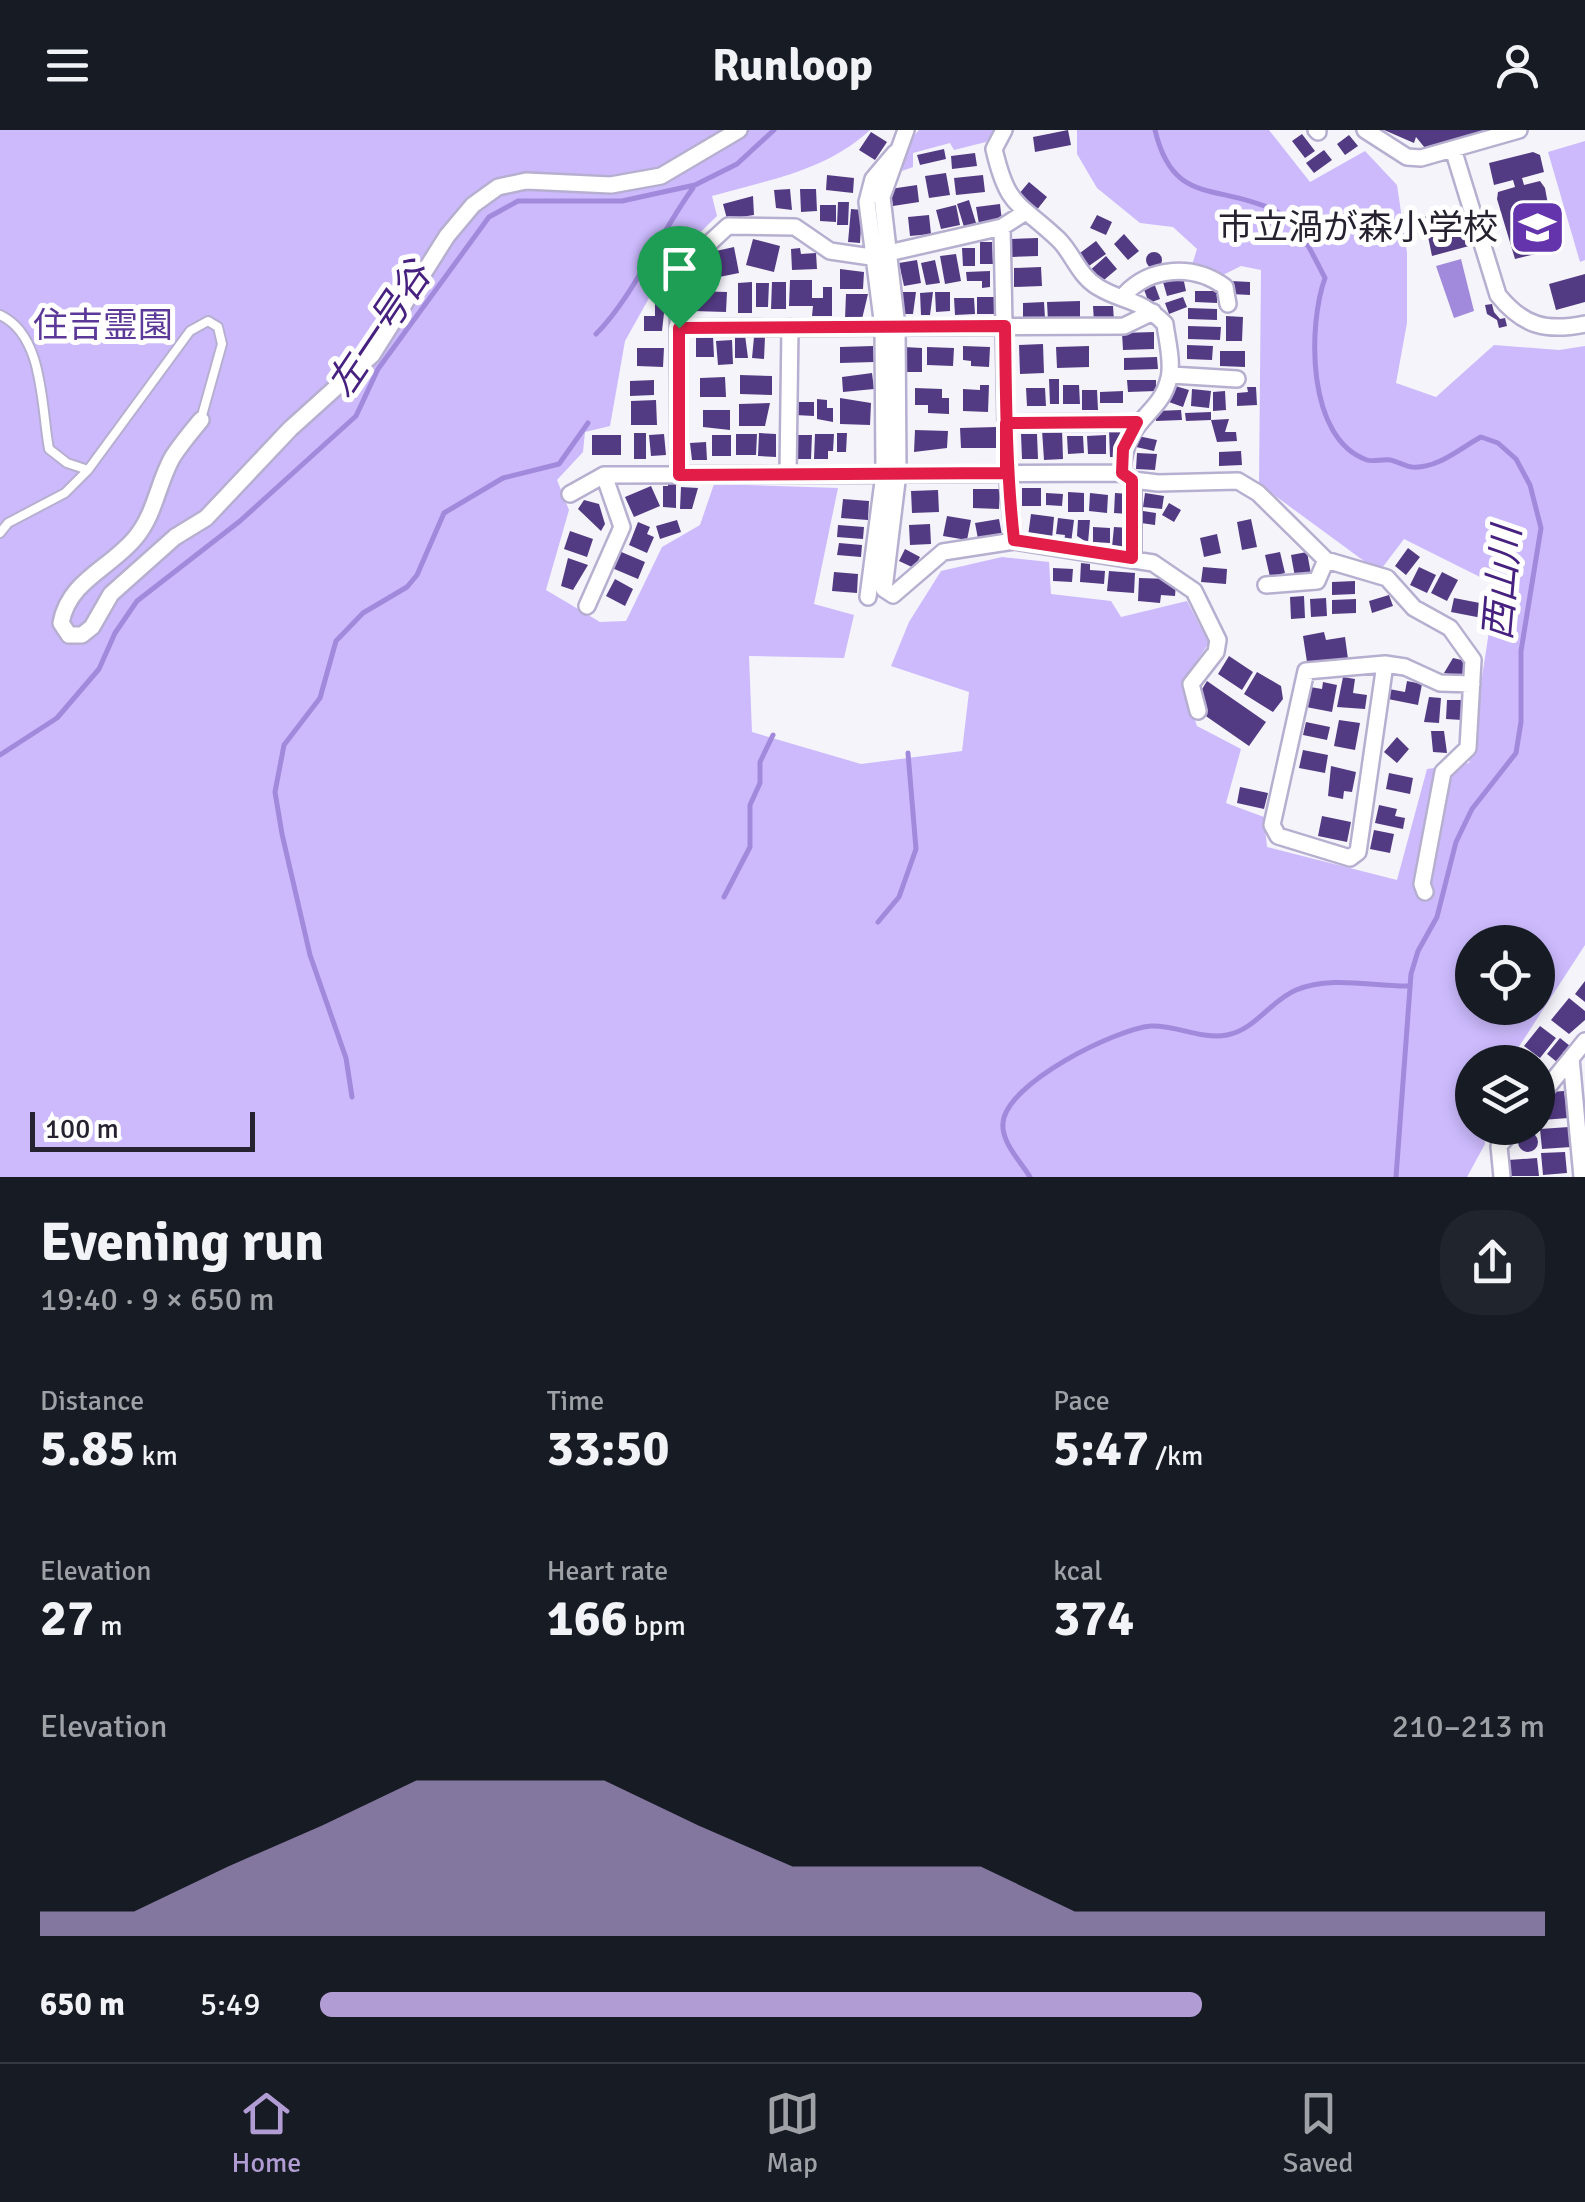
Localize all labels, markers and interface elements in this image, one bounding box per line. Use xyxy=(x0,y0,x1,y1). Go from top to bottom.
icon: menu xyxy=(40,38,95,93)
text: Runloop xyxy=(712,38,873,93)
icon: person xyxy=(1490,38,1545,93)
school or university icon: 市立渦が森小学校 xyxy=(1507,197,1567,257)
place label: 市立渦が森小学校 xyxy=(1218,206,1498,249)
pin xyxy=(637,226,722,329)
icon: arrive xyxy=(652,241,707,296)
water label: 左一号谷 xyxy=(317,251,443,405)
park label: 住吉霊園 xyxy=(33,304,173,347)
water label: 西山川 xyxy=(1474,520,1531,642)
map controls xyxy=(1455,925,1555,1145)
button: locate xyxy=(1455,925,1555,1025)
button: layers xyxy=(1455,1045,1555,1145)
scale bar xyxy=(30,1107,255,1151)
text: 100 m xyxy=(45,1112,119,1146)
text: Evening run xyxy=(40,1208,324,1276)
button: share xyxy=(1440,1210,1545,1315)
text: 19:40 · 9 × 650 m xyxy=(40,1280,275,1319)
text: Distance xyxy=(40,1384,144,1418)
text: Time xyxy=(547,1384,604,1418)
text: Pace xyxy=(1053,1384,1110,1418)
text: 5.85 xyxy=(40,1418,135,1480)
text: 33:50 xyxy=(547,1418,669,1480)
text: 5:47 xyxy=(1053,1418,1149,1480)
text: km xyxy=(135,1439,178,1473)
text: /km xyxy=(1149,1439,1203,1473)
text: Elevation xyxy=(40,1554,152,1588)
text: Heart rate xyxy=(547,1554,668,1588)
text: kcal xyxy=(1053,1554,1102,1588)
text: 27 xyxy=(40,1588,94,1650)
text: 166 xyxy=(547,1588,628,1650)
text: 374 xyxy=(1053,1588,1134,1650)
text: m xyxy=(94,1609,123,1643)
text: bpm xyxy=(628,1609,686,1643)
text: Elevation xyxy=(40,1707,167,1746)
text: 210–213 m xyxy=(1392,1707,1545,1746)
text: 650 m xyxy=(40,1985,125,2024)
text: 5:49 xyxy=(200,1985,260,2024)
tab: Home xyxy=(232,2086,301,2180)
tab: Map xyxy=(765,2086,820,2180)
tab: Saved xyxy=(1283,2086,1353,2180)

